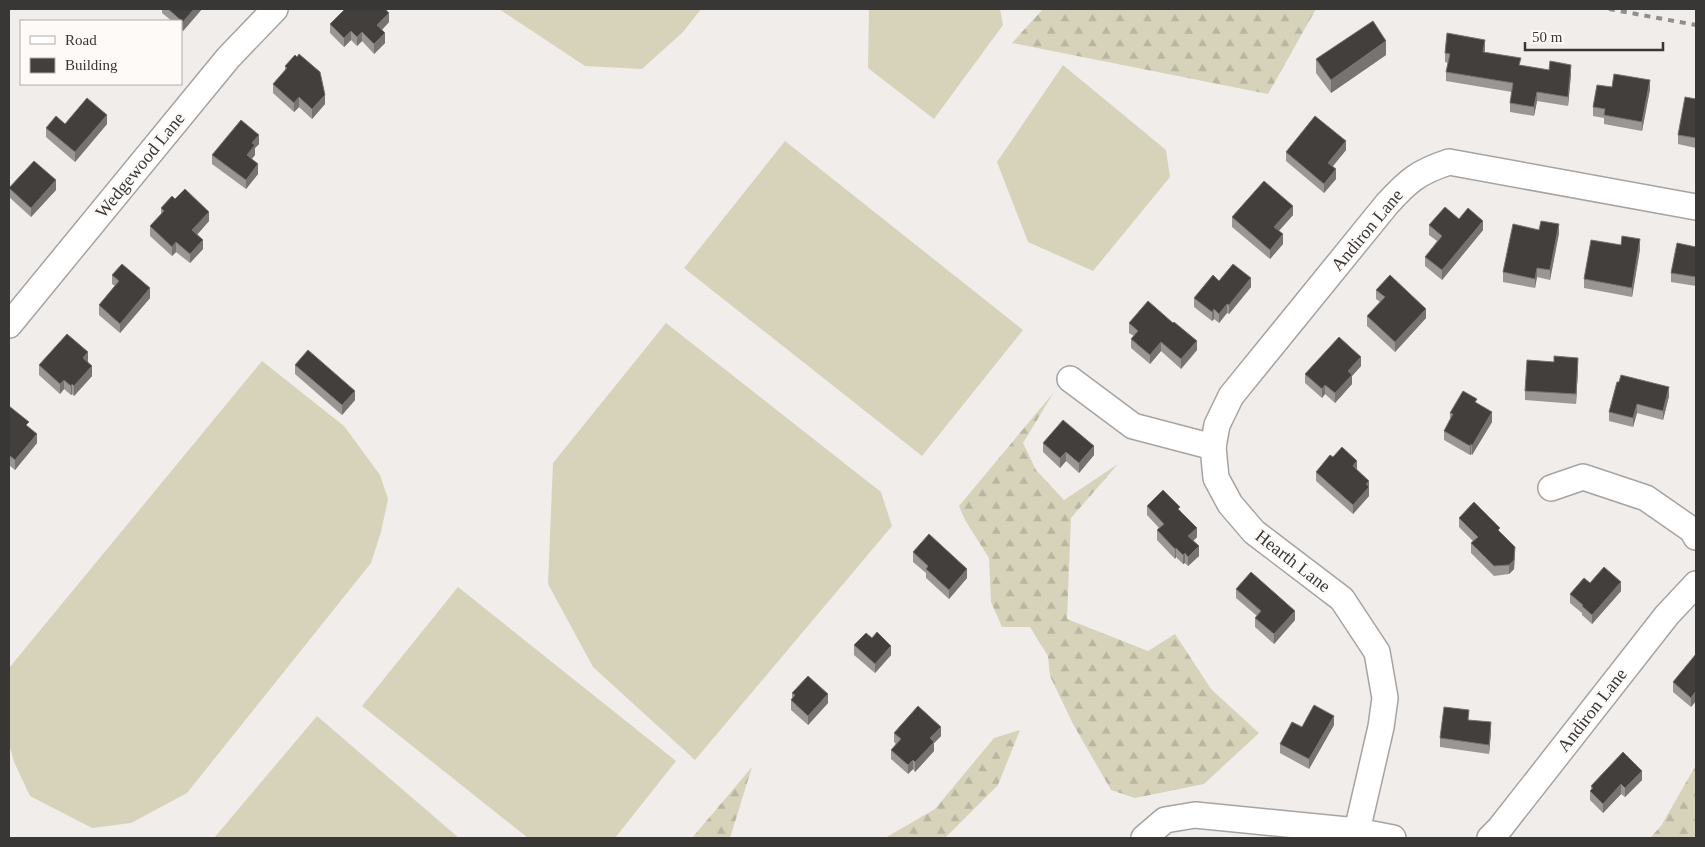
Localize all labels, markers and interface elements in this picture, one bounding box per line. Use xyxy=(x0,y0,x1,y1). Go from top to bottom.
legend xyxy=(20,20,182,85)
scale bar xyxy=(1525,20,1662,52)
text: 50 m xyxy=(1532,29,1563,45)
text: Road xyxy=(65,32,97,48)
text: Building xyxy=(65,57,118,73)
street label: Wedgewood Lane xyxy=(91,108,189,222)
street label: Andiron Lane xyxy=(1327,185,1407,275)
street label: Hearth Lane xyxy=(1252,526,1334,596)
street label: Andiron Lane xyxy=(1553,664,1631,756)

